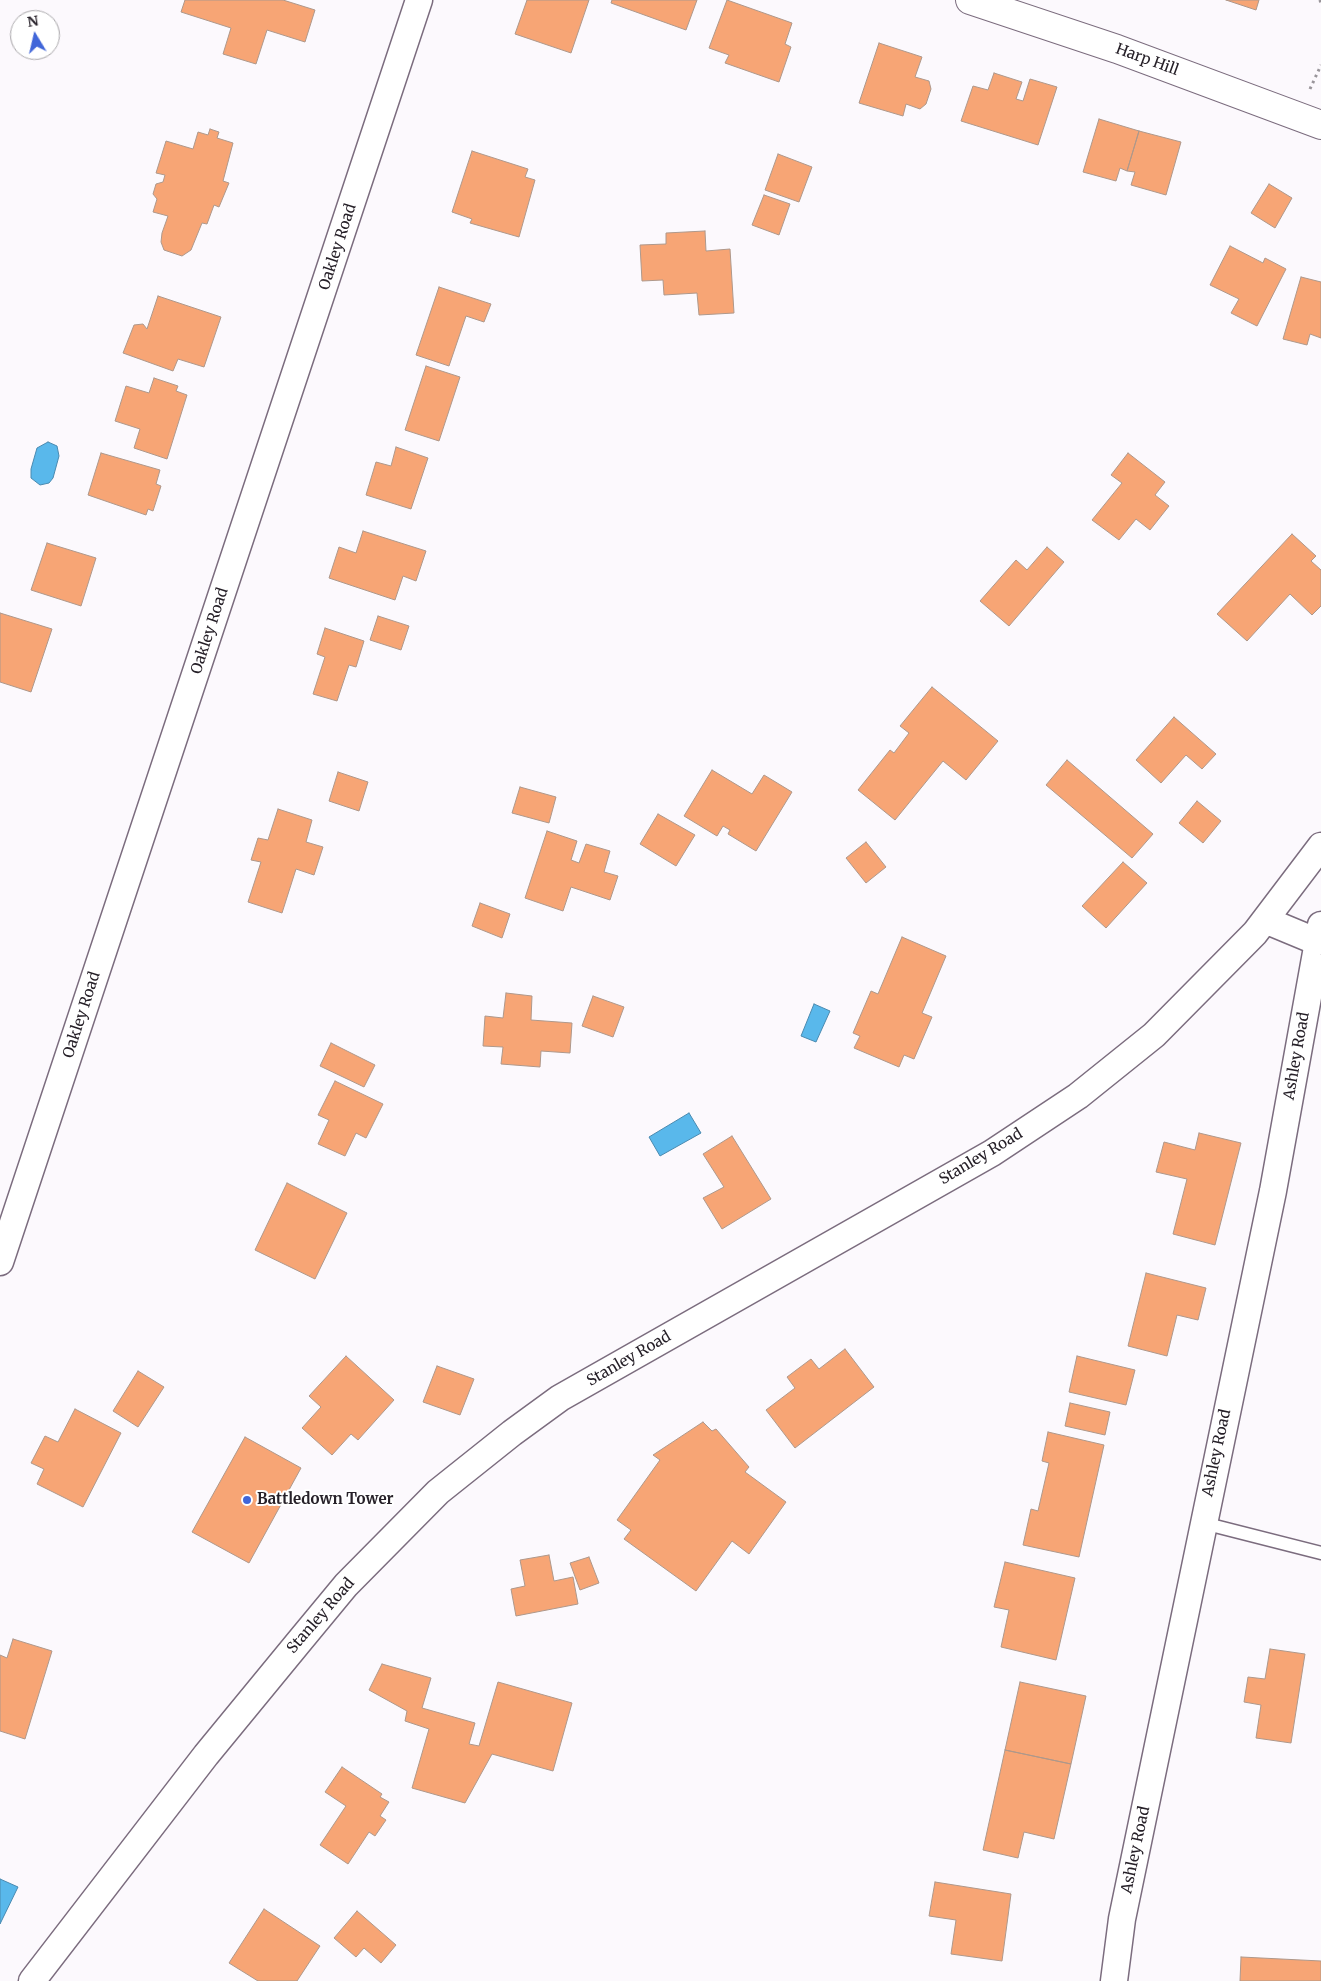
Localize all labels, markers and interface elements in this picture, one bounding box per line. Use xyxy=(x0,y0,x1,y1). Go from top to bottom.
north arrow xyxy=(10,10,60,60)
text: N xyxy=(26,11,40,31)
street label: Harp Hill xyxy=(1113,40,1181,80)
street label: Oakley Road xyxy=(316,202,360,292)
street label: Oakley Road xyxy=(188,586,232,676)
street label: Oakley Road xyxy=(60,970,104,1060)
street label: Ashley Road xyxy=(1280,1011,1314,1101)
street label: Stanley Road xyxy=(936,1125,1026,1189)
street label: Stanley Road xyxy=(584,1328,674,1390)
street label: Ashley Road xyxy=(1199,1408,1235,1498)
place label: Battledown Tower xyxy=(257,1491,393,1509)
marker: Battledown Tower xyxy=(241,1494,253,1506)
street label: Stanley Road xyxy=(283,1575,359,1657)
street label: Ashley Road xyxy=(1118,1805,1154,1895)

